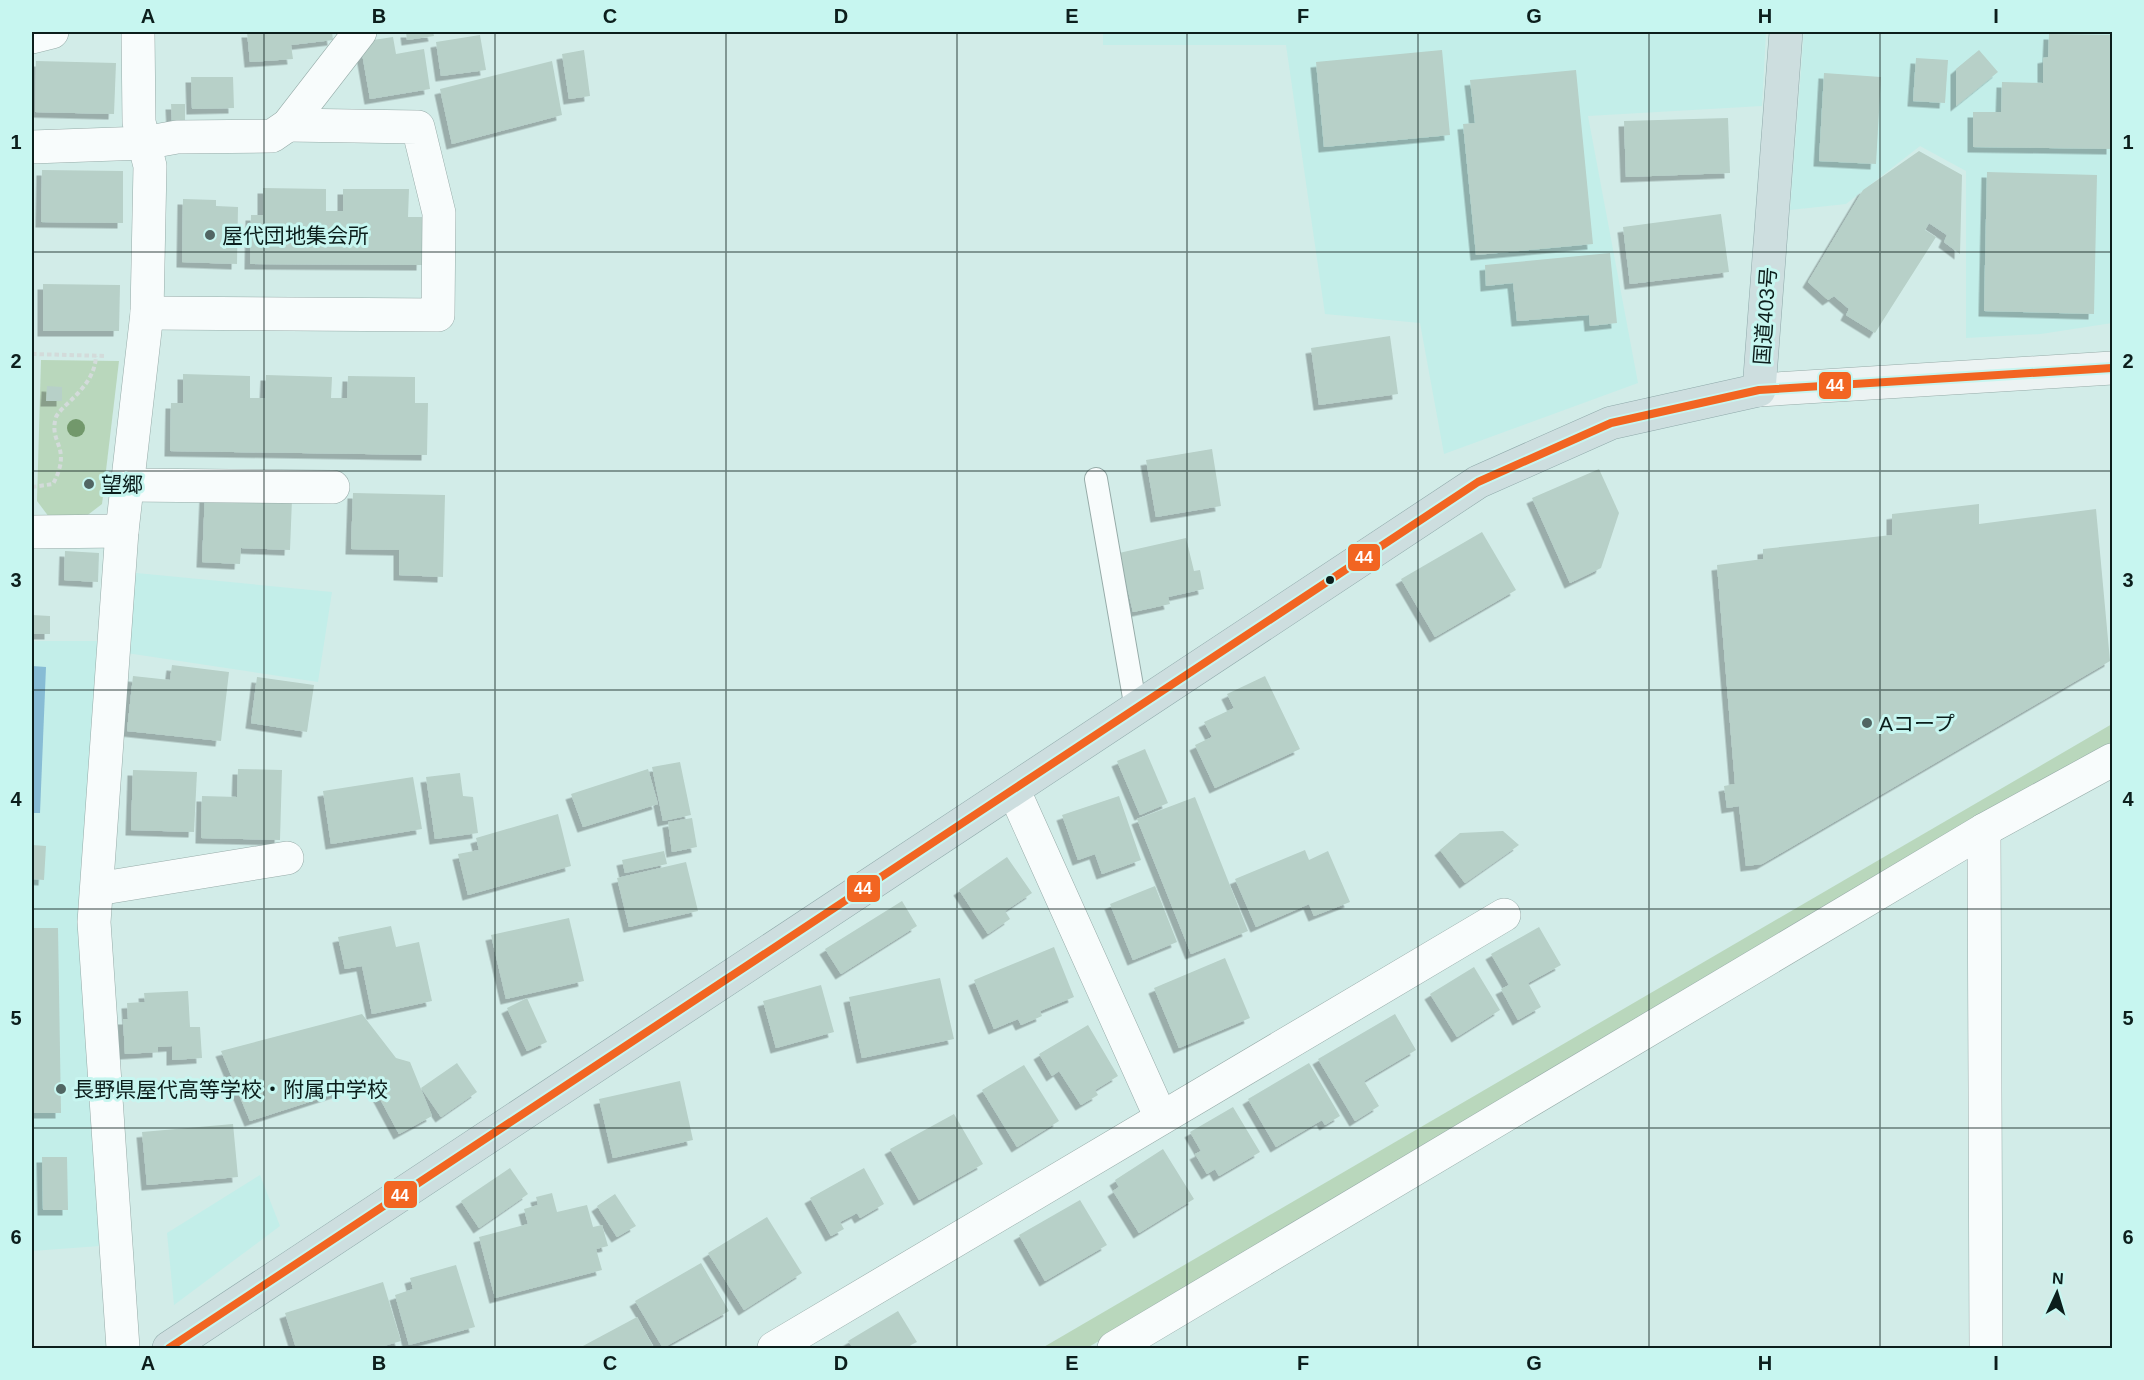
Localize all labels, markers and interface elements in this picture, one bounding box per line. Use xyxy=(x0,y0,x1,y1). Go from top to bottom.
text: A xyxy=(141,5,155,27)
text: B xyxy=(372,5,386,27)
text: C xyxy=(603,5,617,27)
text: D xyxy=(834,5,848,27)
text: E xyxy=(1065,5,1079,27)
text: F xyxy=(1297,5,1309,27)
text: G xyxy=(1526,5,1542,27)
text: H xyxy=(1758,5,1772,27)
text: I xyxy=(1993,5,1999,27)
text: 1 xyxy=(10,131,22,153)
text: 1 xyxy=(2122,131,2134,153)
place label: 屋代団地集会所 xyxy=(222,224,369,247)
marker: 屋代団地集会所 xyxy=(203,228,217,242)
street label: 国道403号 xyxy=(1750,266,1780,366)
text: 2 xyxy=(10,350,22,372)
text: 2 xyxy=(2122,350,2134,372)
line badge: 44 xyxy=(1818,371,1852,400)
text: 44 xyxy=(1826,377,1844,394)
place label: 望郷 xyxy=(101,473,143,496)
marker: 望郷 xyxy=(82,477,96,491)
line badge: 44 xyxy=(1347,543,1381,572)
text: 44 xyxy=(1355,549,1373,566)
text: 3 xyxy=(10,569,22,591)
text: 3 xyxy=(2122,569,2134,591)
unlabelled marker xyxy=(1324,574,1336,586)
place label: Aコープ xyxy=(1879,712,1955,735)
marker: Aコープ xyxy=(1860,716,1874,730)
text: 4 xyxy=(10,788,22,810)
text: 4 xyxy=(2122,788,2134,810)
line badge: 44 xyxy=(846,874,881,903)
text: 44 xyxy=(854,880,872,897)
text: 5 xyxy=(10,1007,22,1029)
text: 5 xyxy=(2122,1007,2134,1029)
place label: 長野県屋代高等学校・附属中学校 xyxy=(73,1078,388,1101)
marker: 長野県屋代高等学校・附属中学校 xyxy=(54,1082,68,1096)
line badge: 44 xyxy=(383,1180,418,1209)
text: 44 xyxy=(391,1187,409,1204)
text: 6 xyxy=(10,1226,22,1248)
text: 6 xyxy=(2122,1226,2134,1248)
north arrow xyxy=(2027,1263,2087,1323)
text: N xyxy=(2052,1270,2064,1287)
text: A xyxy=(141,1352,155,1374)
text: B xyxy=(372,1352,386,1374)
text: C xyxy=(603,1352,617,1374)
text: D xyxy=(834,1352,848,1374)
text: E xyxy=(1065,1352,1079,1374)
text: F xyxy=(1297,1352,1309,1374)
text: G xyxy=(1526,1352,1542,1374)
text: H xyxy=(1758,1352,1772,1374)
text: I xyxy=(1993,1352,1999,1374)

